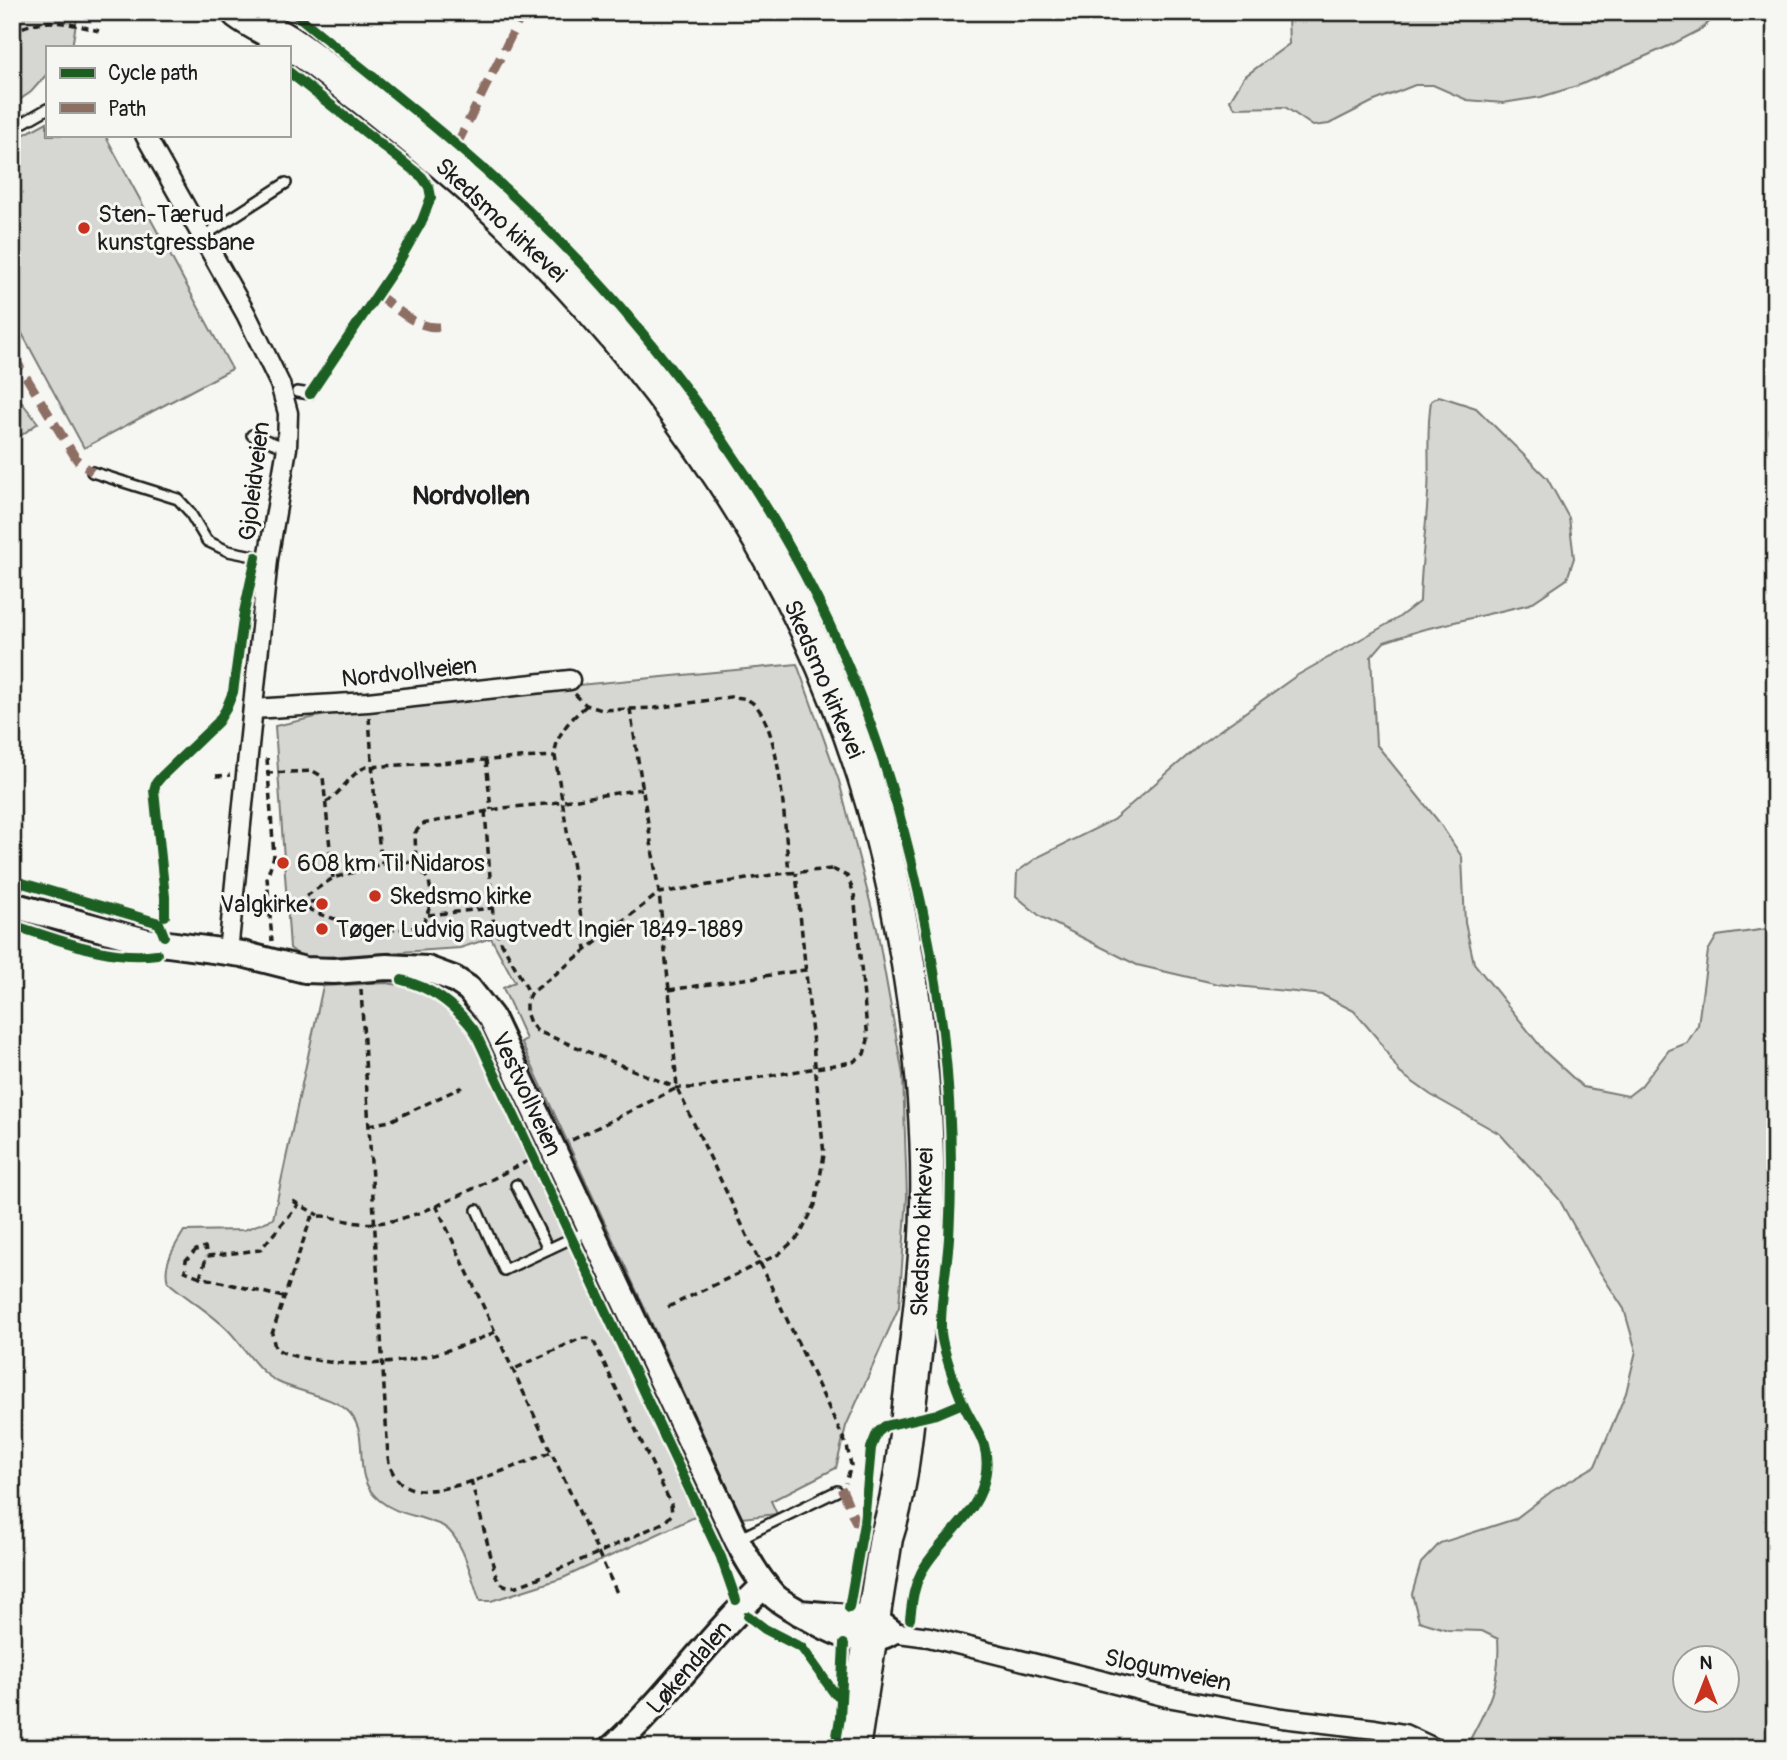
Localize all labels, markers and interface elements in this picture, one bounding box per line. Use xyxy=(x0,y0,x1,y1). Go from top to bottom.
legend xyxy=(46,46,290,136)
text: Cycle path xyxy=(108,60,198,87)
text: Path xyxy=(108,96,146,123)
street label: Skedsmo kirkevei xyxy=(429,152,572,289)
place label: Sten-Tærud kunstgressbane xyxy=(98,200,255,257)
marker: Sten-Tærud kunstgressbane xyxy=(76,220,92,236)
street label: Gjoleidveien xyxy=(233,420,276,542)
district label: Nordvollen xyxy=(412,480,530,512)
street label: Skedsmo kirkevei xyxy=(777,596,870,763)
street label: Nordvollveien xyxy=(340,651,478,694)
place label: 608 km Til Nidaros xyxy=(297,849,485,878)
marker: 608 km Til Nidaros xyxy=(275,855,291,871)
place label: Skedsmo kirke xyxy=(389,882,532,911)
marker: Skedsmo kirke xyxy=(367,888,383,904)
place label: Valgkirke xyxy=(220,890,308,919)
marker: Valgkirke xyxy=(314,896,330,912)
place label: Tøger Ludvig Raugtvedt Ingier 1849-1889 xyxy=(336,915,744,944)
marker: Tøger Ludvig Raugtvedt Ingier 1849-1889 xyxy=(314,921,330,937)
street label: Vestvollveien xyxy=(485,1028,568,1161)
street label: Skedsmo kirkevei xyxy=(905,1147,940,1317)
street label: Løkendalen xyxy=(641,1614,738,1720)
street label: Slogumveien xyxy=(1102,1643,1234,1698)
north arrow xyxy=(1672,1644,1742,1714)
text: N xyxy=(1700,1651,1713,1675)

